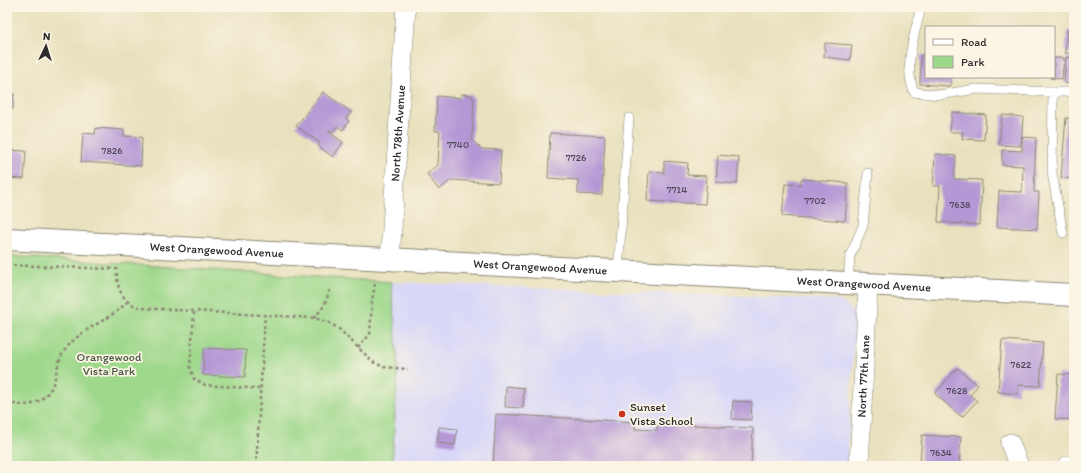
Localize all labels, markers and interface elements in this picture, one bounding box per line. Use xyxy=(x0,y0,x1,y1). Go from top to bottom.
north arrow xyxy=(26,26,66,66)
legend xyxy=(925,26,1055,78)
text: N xyxy=(42,30,51,43)
text: Road xyxy=(961,35,987,49)
text: Park xyxy=(961,55,985,69)
street label: North 78th Avenue xyxy=(388,84,408,182)
house number: 7740 xyxy=(447,138,469,151)
house number: 7826 xyxy=(102,144,123,157)
house number: 7726 xyxy=(566,151,586,164)
house number: 7714 xyxy=(667,183,687,196)
house number: 7702 xyxy=(804,194,826,207)
house number: 7638 xyxy=(949,198,971,211)
street label: West Orangewood Avenue xyxy=(149,239,284,261)
street label: West Orangewood Avenue xyxy=(473,256,608,278)
street label: West Orangewood Avenue xyxy=(796,273,931,294)
street label: North 77th Lane xyxy=(854,334,873,418)
park label: Orangewood Vista Park xyxy=(77,350,142,378)
house number: 7622 xyxy=(1011,358,1032,371)
house number: 7628 xyxy=(947,384,968,397)
place label: Sunset Vista School xyxy=(630,400,694,428)
marker: Sunset Vista School xyxy=(617,409,627,419)
house number: 7634 xyxy=(930,446,952,459)

